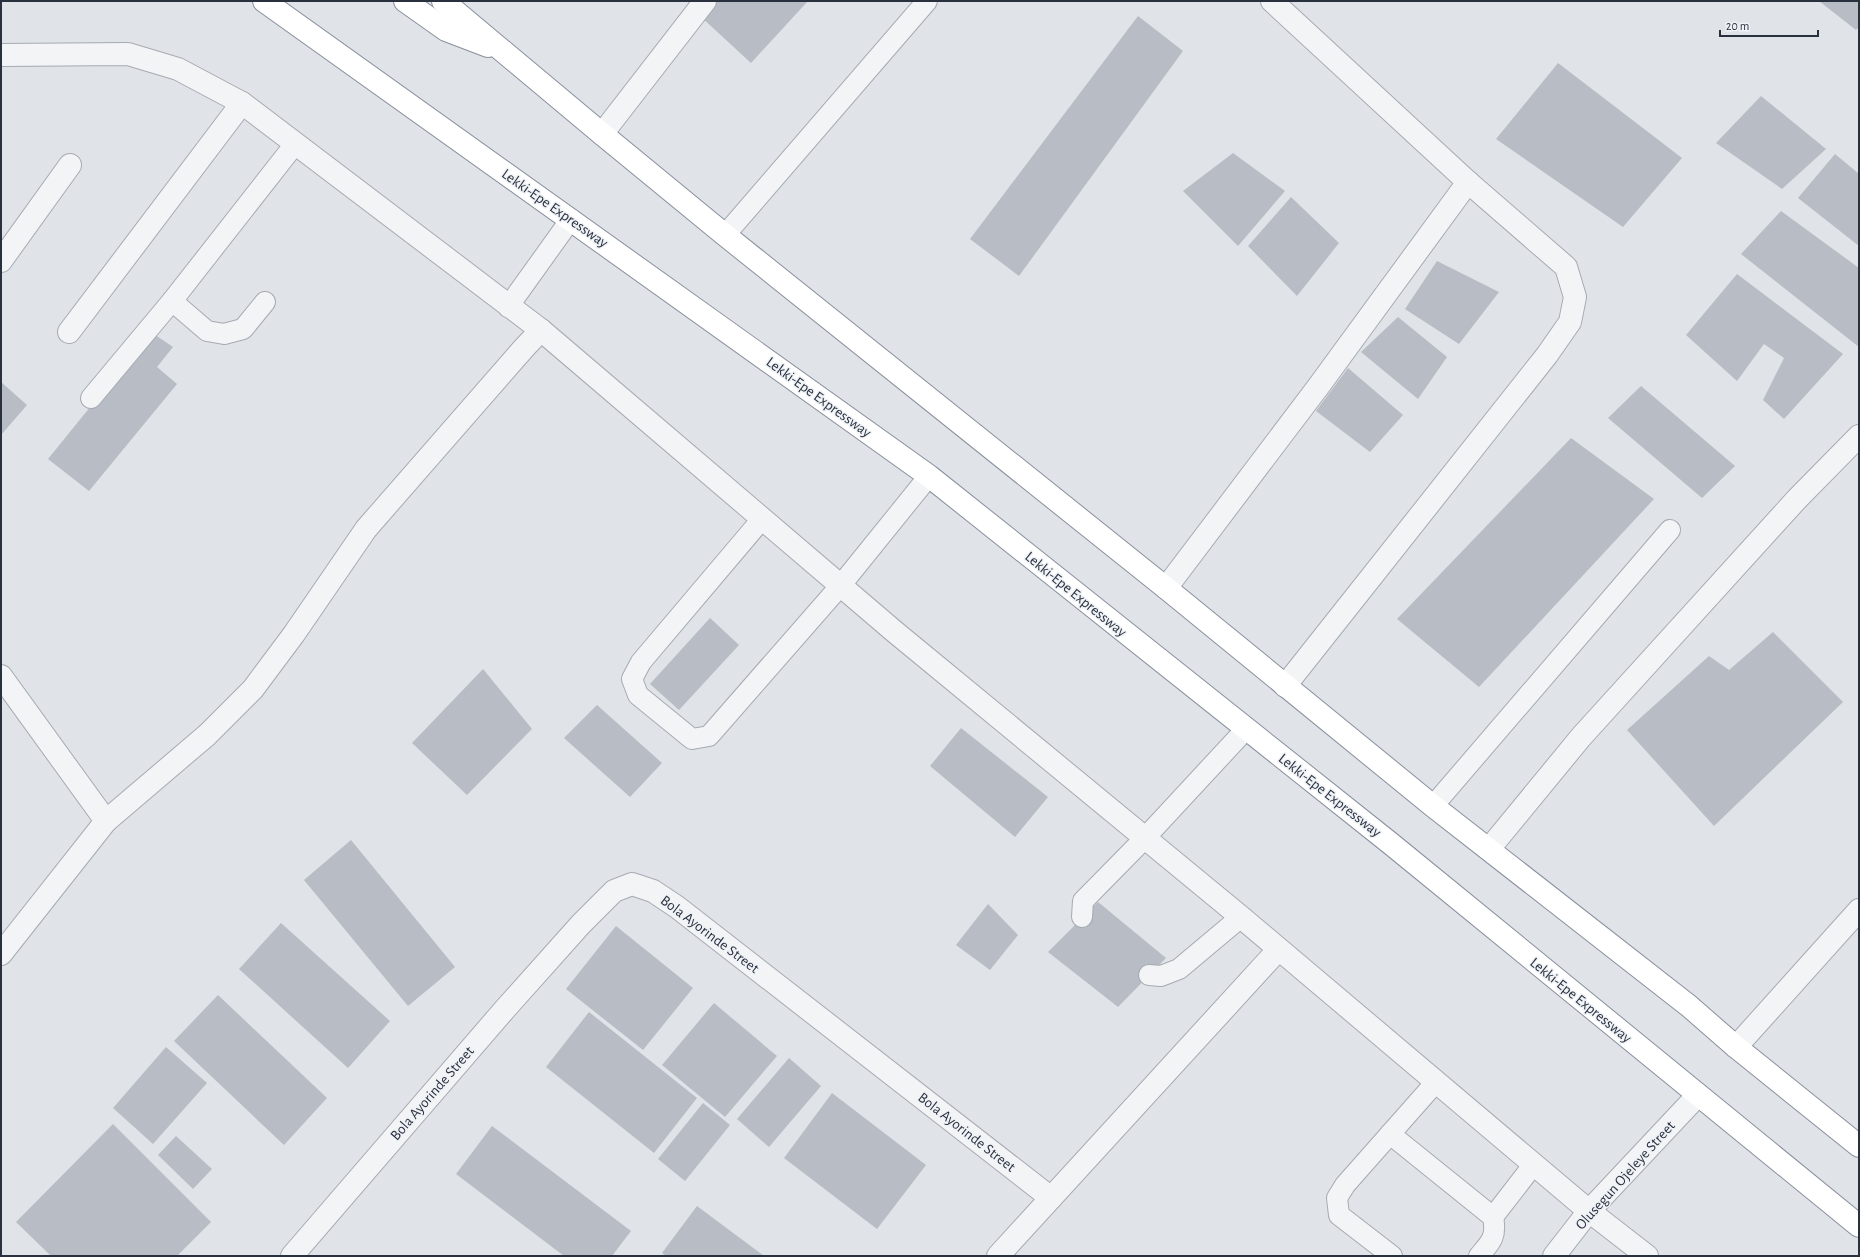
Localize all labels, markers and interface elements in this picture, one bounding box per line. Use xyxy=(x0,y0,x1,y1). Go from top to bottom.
scale bar xyxy=(1720,12,1818,38)
text: 20 m xyxy=(1726,20,1749,32)
street label: Lekki-Epe Expressway xyxy=(499,166,611,251)
street label: Lekki-Epe Expressway xyxy=(763,354,874,441)
street label: Lekki-Epe Expressway xyxy=(1022,549,1130,640)
street label: Lekki-Epe Expressway xyxy=(1276,751,1384,840)
street label: Bola Ayorinde Street xyxy=(658,893,762,976)
street label: Lekki-Epe Expressway xyxy=(1527,955,1635,1046)
street label: Bola Ayorinde Street xyxy=(388,1043,477,1143)
street label: Bola Ayorinde Street xyxy=(915,1090,1018,1175)
street label: Olusegun Ojeleye Street xyxy=(1573,1118,1678,1233)

